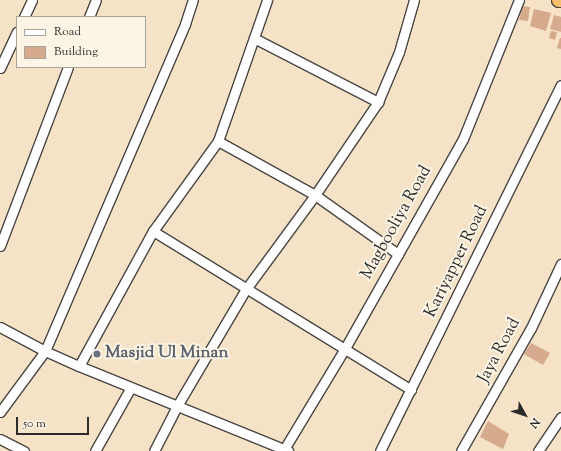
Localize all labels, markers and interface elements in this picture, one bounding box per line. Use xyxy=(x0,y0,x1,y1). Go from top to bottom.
legend xyxy=(16,16,146,68)
text: Road xyxy=(54,23,81,41)
text: Building xyxy=(54,43,98,61)
street label: Magbooliya Road xyxy=(357,163,437,283)
street label: Kariyapper Road xyxy=(421,203,493,321)
street label: Jaya Road xyxy=(474,315,526,387)
place label: Masjid Ul Minan xyxy=(105,344,228,364)
marker: Masjid Ul Minan xyxy=(92,349,102,359)
north arrow xyxy=(505,395,545,435)
scale bar xyxy=(18,409,91,435)
text: N xyxy=(525,414,543,431)
text: 50 m xyxy=(23,415,46,433)

